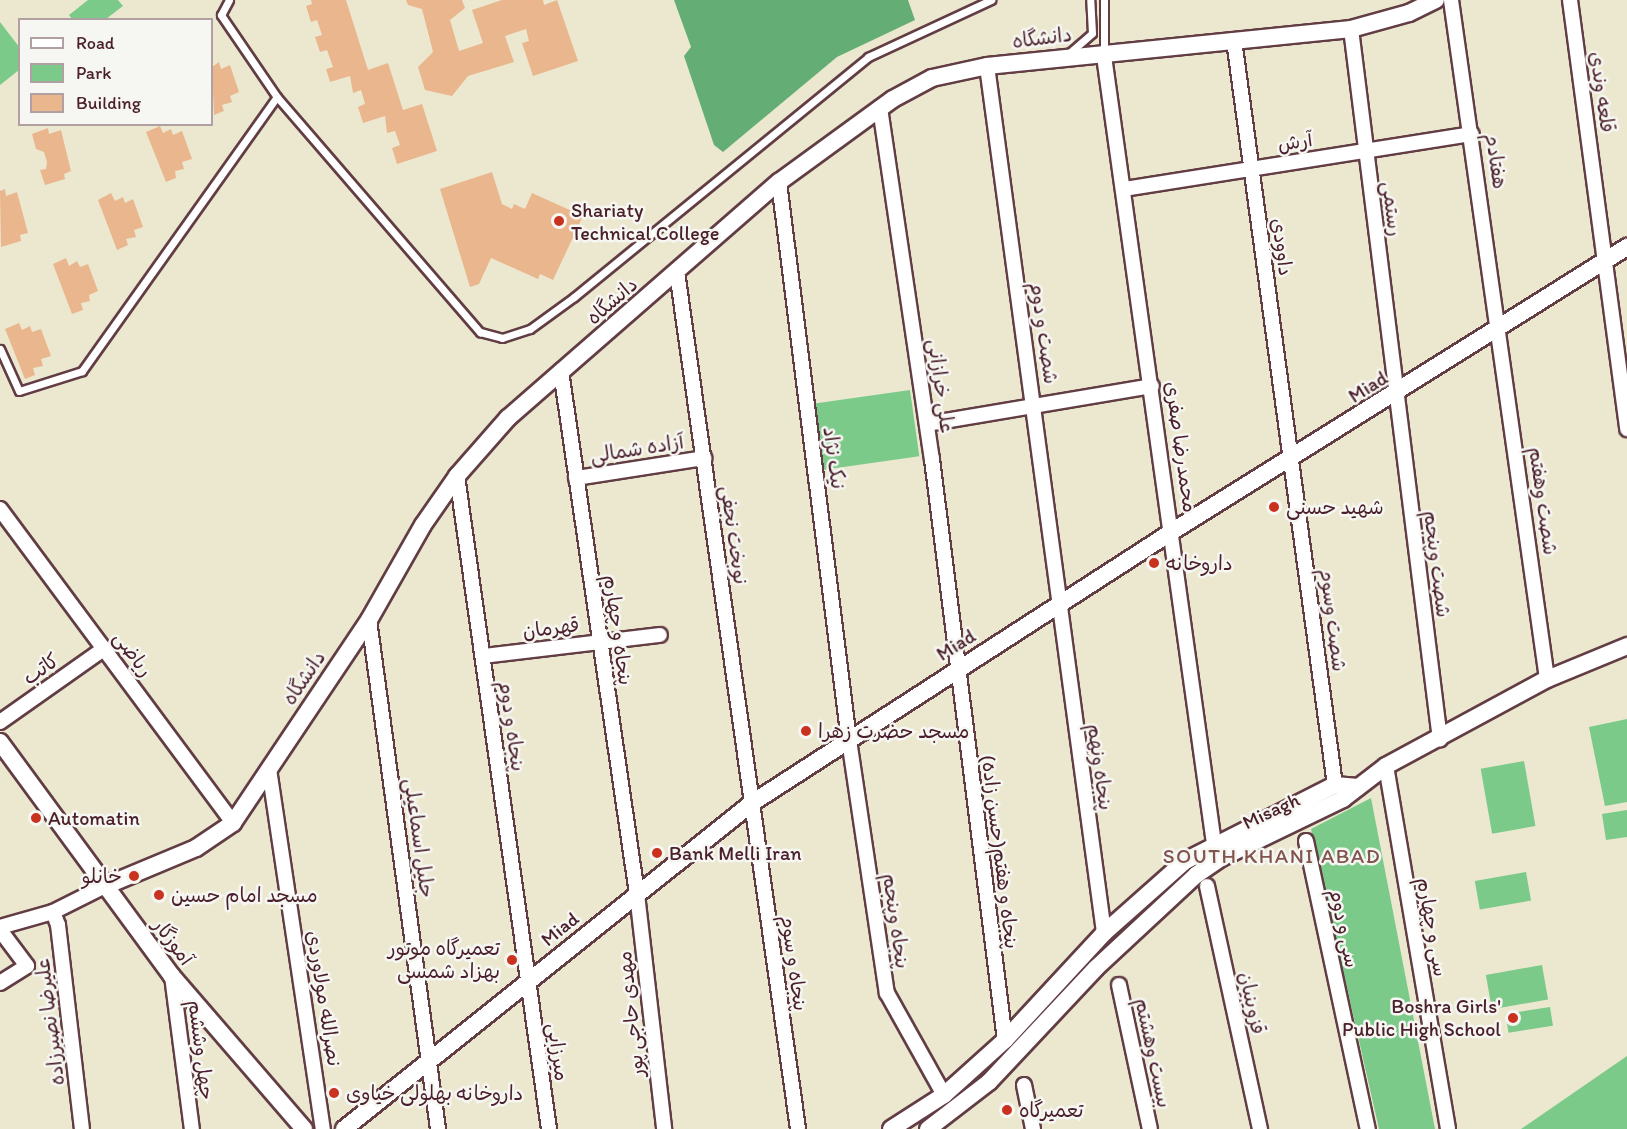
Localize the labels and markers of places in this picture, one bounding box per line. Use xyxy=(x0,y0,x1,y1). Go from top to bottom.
place label: Shariaty Technical College xyxy=(571,198,720,245)
marker: Shariaty Technical College xyxy=(552,214,566,228)
place label: شهید حسنی xyxy=(1286,495,1384,519)
marker: شهید حسنی xyxy=(1267,500,1281,514)
place label: داروخانه xyxy=(1166,551,1233,575)
marker: داروخانه xyxy=(1147,556,1161,570)
place label: مسجد حضرت زهرا xyxy=(818,719,969,743)
marker: مسجد حضرت زهرا xyxy=(799,724,813,738)
place label: Automatin xyxy=(48,806,140,830)
marker: Automatin xyxy=(29,811,43,825)
place label: Bank Melli Iran xyxy=(669,841,801,865)
marker: Bank Melli Iran xyxy=(650,846,664,860)
place label: خانلو xyxy=(82,864,122,888)
marker: خانلو xyxy=(127,869,141,883)
place label: مسجد امام حسین xyxy=(171,883,318,907)
marker: مسجد امام حسین xyxy=(152,888,166,902)
place label: تعمیرگاه موتور بهزاد شمسی xyxy=(388,936,500,983)
marker: تعمیرگاه موتور بهزاد شمسی xyxy=(505,953,519,967)
place label: Boshra Girls' Public High School xyxy=(1343,994,1501,1041)
marker: Boshra Girls' Public High School xyxy=(1506,1011,1520,1025)
place label: داروخانه بهلولی خیاوی xyxy=(346,1081,523,1105)
marker: داروخانه بهلولی خیاوی xyxy=(327,1086,341,1100)
place label: تعمیرگاه xyxy=(1019,1098,1083,1122)
marker: تعمیرگاه xyxy=(1000,1103,1014,1117)

